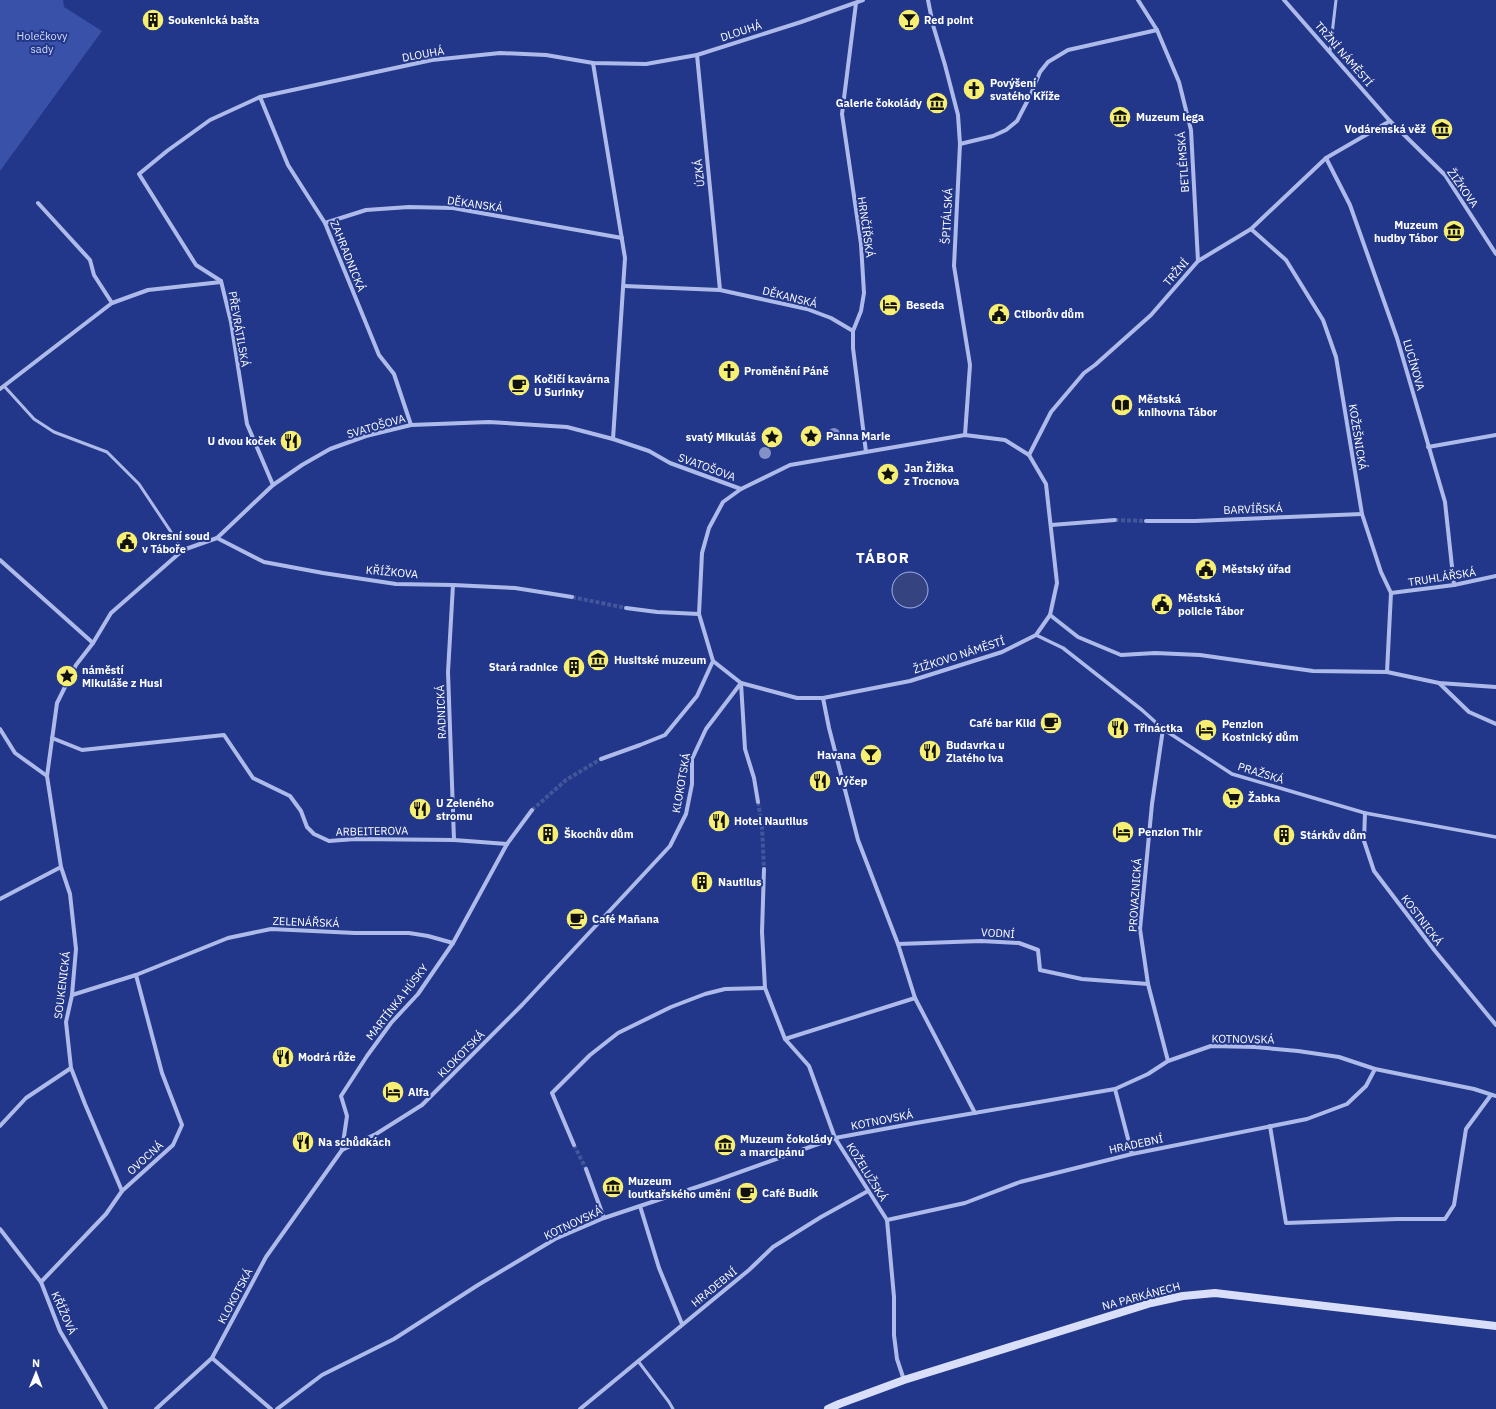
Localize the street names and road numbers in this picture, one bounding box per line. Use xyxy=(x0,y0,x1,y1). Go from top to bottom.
street label: DLOUHÁ xyxy=(719,18,763,44)
street label: TRŽNÍ NÁMĚSTÍ xyxy=(1312,19,1376,89)
street label: DLOUHÁ xyxy=(401,43,445,65)
street label: BETLÉMSKÁ xyxy=(1174,131,1192,193)
street label: ÚZKÁ xyxy=(691,158,707,188)
street label: ŽIŽKOVA xyxy=(1444,166,1482,210)
street label: ŠPITÁLSKÁ xyxy=(939,188,955,244)
street label: DĚKANSKÁ xyxy=(446,193,504,215)
street label: HRNČÍŘSKÁ xyxy=(855,196,877,258)
street label: ZAHRADNICKÁ xyxy=(327,218,369,294)
street label: TRŽNÍ xyxy=(1160,255,1192,289)
street label: DĚKANSKÁ xyxy=(761,283,819,311)
street label: PŘEVRÁTILSKÁ xyxy=(225,290,253,368)
street label: LUCÍNOVA xyxy=(1400,338,1428,392)
street label: KOŽEŠNICKÁ xyxy=(1346,403,1370,471)
street label: SVATOŠOVA xyxy=(345,411,407,441)
street label: SVATOŠOVA xyxy=(676,450,738,484)
street label: BARVÍŘSKÁ xyxy=(1223,501,1283,517)
street label: KŘÍŽKOVA xyxy=(365,563,419,581)
street label: TRUHLÁŘSKÁ xyxy=(1407,565,1477,589)
street label: ŽIŽKOVO NÁMĚSTÍ xyxy=(911,634,1007,676)
street label: RADNICKÁ xyxy=(433,685,449,739)
street label: KLOKOTSKÁ xyxy=(669,752,693,814)
street label: PRAŽSKÁ xyxy=(1236,759,1286,787)
street label: ARBEITEROVA xyxy=(336,823,408,839)
street label: PROVAZNICKÁ xyxy=(1125,858,1145,932)
street label: KOSTNICKÁ xyxy=(1398,892,1446,948)
street label: ZELENÁŘSKÁ xyxy=(272,914,340,930)
street label: VODNÍ xyxy=(981,925,1015,941)
street label: SOUKENICKÁ xyxy=(51,950,73,1020)
street label: MARTÍNKA HÚSKY xyxy=(363,961,431,1043)
street label: KLOKOTSKÁ xyxy=(435,1028,487,1080)
street label: KOTNOVSKÁ xyxy=(1211,1031,1275,1047)
street label: KOTNOVSKÁ xyxy=(850,1107,914,1133)
street label: HRADEBNÍ xyxy=(1108,1131,1164,1157)
street label: OVOCNÁ xyxy=(124,1138,166,1178)
street label: KOŽELUŽSKÁ xyxy=(843,1140,891,1204)
street label: KOTNOVSKÁ xyxy=(541,1203,605,1243)
street label: HRADEBNÍ xyxy=(688,1264,740,1310)
street label: KLOKOTSKÁ xyxy=(215,1266,255,1326)
street label: NA PARKÁNECH xyxy=(1100,1279,1182,1313)
street label: KŘÍŽOVÁ xyxy=(48,1289,80,1337)

